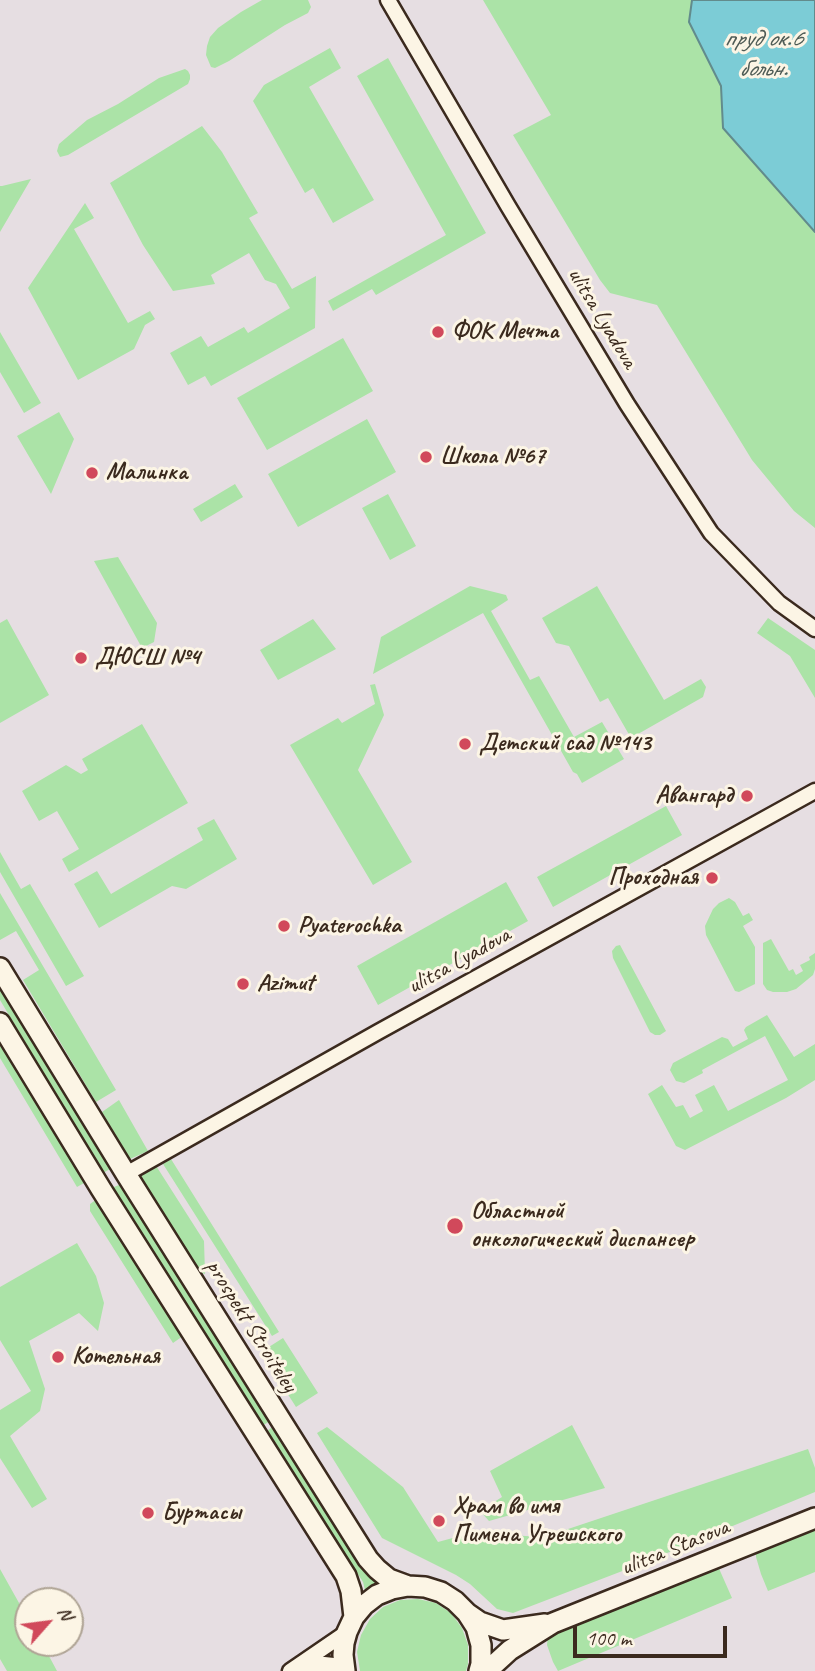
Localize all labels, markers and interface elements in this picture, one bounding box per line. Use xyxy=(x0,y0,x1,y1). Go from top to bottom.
water label: пруд ок.6 больн. xyxy=(724,23,802,84)
street label: ulitsa Lyadova xyxy=(560,262,644,374)
place label: ФОК Мечта xyxy=(452,318,559,346)
marker: ФОК Мечта xyxy=(430,324,446,340)
place label: Школа №67 xyxy=(440,443,545,471)
marker: Школа №67 xyxy=(418,449,434,465)
place label: Малинка xyxy=(106,459,187,487)
marker: Малинка xyxy=(84,465,100,481)
place label: ДЮСШ №4 xyxy=(95,644,200,672)
marker: ДЮСШ №4 xyxy=(73,650,89,666)
place label: Детский сад №143 xyxy=(479,730,651,758)
marker: Детский сад №143 xyxy=(457,736,473,752)
place label: Авангард xyxy=(655,782,733,810)
marker: Авангард xyxy=(739,788,755,804)
place label: Проходная xyxy=(609,864,698,892)
marker: Проходная xyxy=(704,870,720,886)
place label: Pyaterochka xyxy=(298,912,401,940)
marker: Pyaterochka xyxy=(276,918,292,934)
street label: ulitsa Lyadova xyxy=(402,921,516,1001)
place label: Azimut xyxy=(257,970,314,998)
marker: Azimut xyxy=(235,976,251,992)
place label: Областной онкологический диспансер xyxy=(471,1198,694,1254)
marker: Областной онкологический диспансер xyxy=(445,1216,465,1236)
street label: prospekt Stroiteley xyxy=(199,1254,303,1398)
place label: Котельная xyxy=(72,1343,160,1371)
marker: Котельная xyxy=(50,1349,66,1365)
place label: Храм во имя Пимена Угрешского xyxy=(453,1493,622,1549)
place label: Буртасы xyxy=(162,1499,241,1527)
marker: Буртасы xyxy=(140,1505,156,1521)
marker: Храм во имя Пимена Угрешского xyxy=(431,1513,447,1529)
street label: ulitsa Stasova xyxy=(617,1513,733,1583)
north arrow xyxy=(14,1587,84,1657)
text: N xyxy=(52,1602,79,1624)
scale bar xyxy=(577,1612,731,1656)
text: 100 m xyxy=(586,1625,631,1651)

